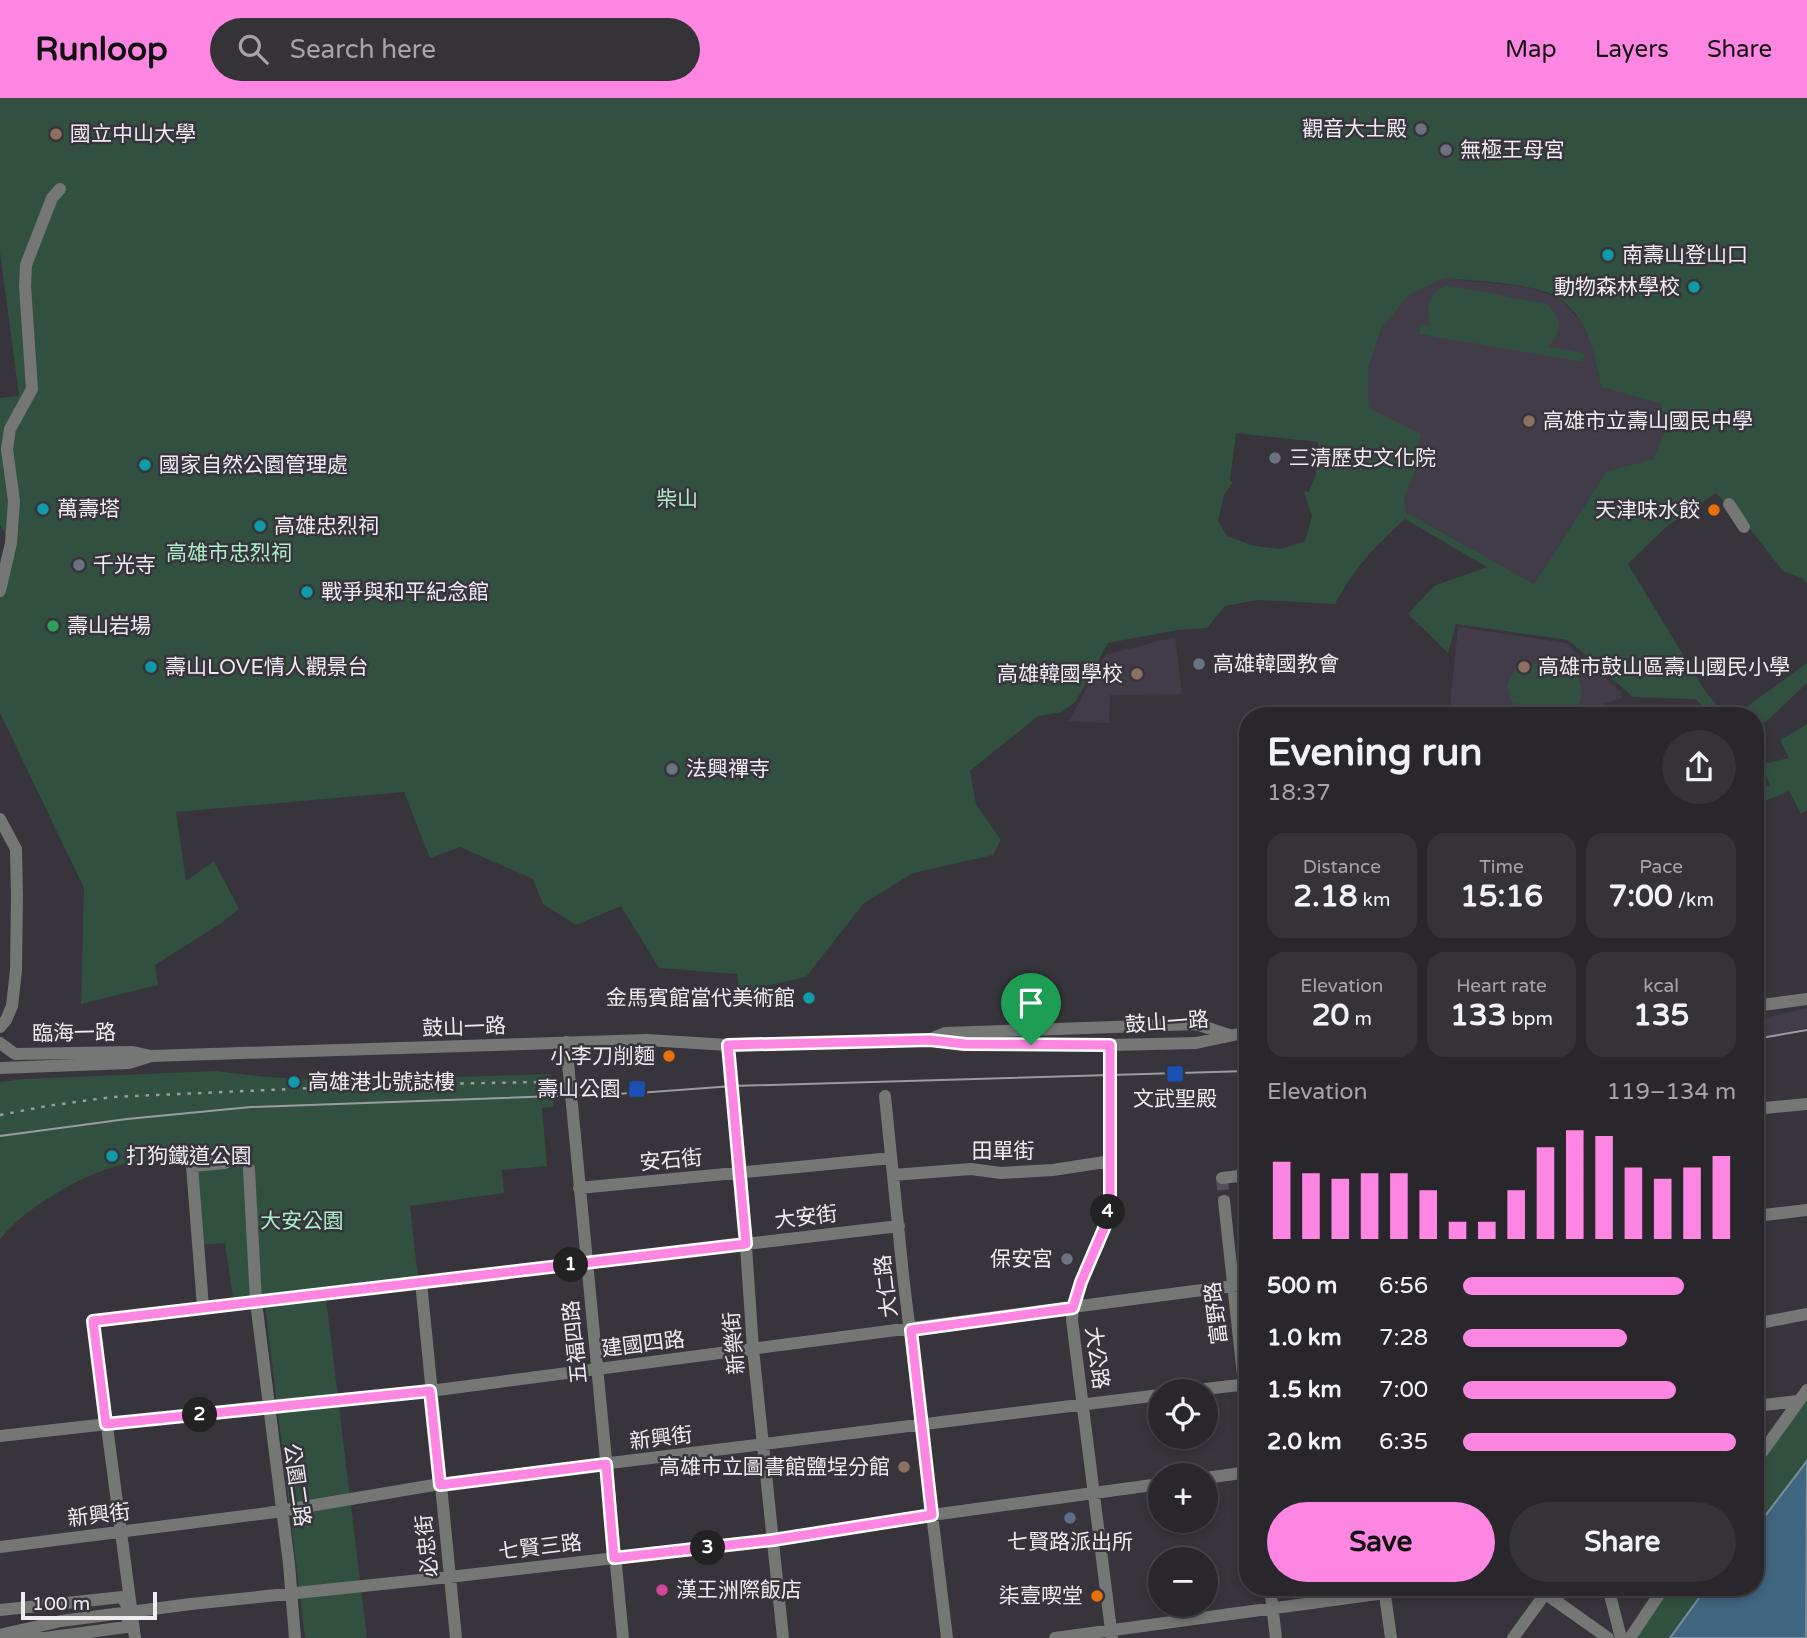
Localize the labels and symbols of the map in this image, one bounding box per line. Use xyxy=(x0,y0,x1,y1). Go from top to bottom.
place label: 觀音大士殿 xyxy=(1302,117,1407,142)
marker: 觀音大士殿 xyxy=(1413,121,1429,137)
place label: 國立中山大學 xyxy=(70,122,196,147)
marker: 國立中山大學 xyxy=(48,126,64,142)
place label: 無極王母宮 xyxy=(1460,138,1565,163)
marker: 無極王母宮 xyxy=(1438,142,1454,158)
place label: 南壽山登山口 xyxy=(1622,243,1748,268)
marker: 南壽山登山口 xyxy=(1600,247,1616,263)
place label: 動物森林學校 xyxy=(1554,275,1680,300)
marker: 動物森林學校 xyxy=(1686,279,1702,295)
place label: 高雄市立壽山國民中學 xyxy=(1543,409,1753,434)
marker: 高雄市立壽山國民中學 xyxy=(1521,413,1537,429)
place label: 三清歷史文化院 xyxy=(1289,446,1436,471)
marker: 三清歷史文化院 xyxy=(1267,450,1283,466)
place label: 國家自然公園管理處 xyxy=(159,453,348,478)
marker: 國家自然公園管理處 xyxy=(137,457,153,473)
park label: 柴山 xyxy=(656,487,698,512)
place label: 萬壽塔 xyxy=(57,497,120,522)
place label: 天津味水餃 xyxy=(1595,498,1700,523)
marker: 萬壽塔 xyxy=(35,501,51,517)
marker: 天津味水餃 xyxy=(1706,502,1722,518)
place label: 高雄忠烈祠 xyxy=(274,514,379,539)
marker: 高雄忠烈祠 xyxy=(252,518,268,534)
park label: 高雄市忠烈祠 xyxy=(166,541,292,566)
place label: 千光寺 xyxy=(93,553,156,578)
marker: 千光寺 xyxy=(71,557,87,573)
place label: 戰爭與和平紀念館 xyxy=(321,580,489,605)
marker: 戰爭與和平紀念館 xyxy=(299,584,315,600)
place label: 壽山岩場 xyxy=(67,614,151,639)
marker: 壽山岩場 xyxy=(45,618,61,634)
place label: 高雄韓國教會 xyxy=(1213,652,1339,677)
place label: 壽山LOVE情人觀景台 xyxy=(165,655,369,680)
place label: 高雄市鼓山區壽山國民小學 xyxy=(1538,655,1790,680)
marker: 高雄韓國教會 xyxy=(1191,656,1207,672)
marker: 壽山LOVE情人觀景台 xyxy=(143,659,159,675)
marker: 高雄市鼓山區壽山國民小學 xyxy=(1516,659,1532,675)
place label: 高雄韓國學校 xyxy=(997,662,1123,687)
marker: 高雄韓國學校 xyxy=(1129,666,1145,682)
place label: 法興禪寺 xyxy=(686,757,770,782)
marker: 法興禪寺 xyxy=(664,761,680,777)
pin xyxy=(1001,973,1061,1045)
place label: 金馬賓館當代美術館 xyxy=(606,986,795,1011)
marker: 金馬賓館當代美術館 xyxy=(801,990,817,1006)
street label: 鼓山一路 xyxy=(1124,1007,1210,1038)
street label: 鼓山一路 xyxy=(422,1014,506,1041)
street label: 臨海一路 xyxy=(32,1020,116,1047)
place label: 小李刀削麵 xyxy=(550,1044,655,1069)
marker: 小李刀削麵 xyxy=(661,1048,677,1064)
marker: 文武聖殿 xyxy=(1165,1064,1185,1084)
place label: 高雄港北號誌樓 xyxy=(308,1070,455,1095)
marker: 高雄港北號誌樓 xyxy=(286,1074,302,1090)
place label: 壽山公園 xyxy=(537,1077,621,1102)
marker: 壽山公園 xyxy=(627,1079,647,1099)
place label: 文武聖殿 xyxy=(1133,1087,1217,1112)
street label: 田單街 xyxy=(972,1139,1035,1164)
place label: 打狗鐵道公園 xyxy=(126,1144,252,1169)
street label: 安石街 xyxy=(639,1145,704,1176)
marker: 打狗鐵道公園 xyxy=(104,1148,120,1164)
pin: 4 xyxy=(1090,1194,1126,1230)
street label: 大安街 xyxy=(773,1201,839,1234)
park label: 大安公園 xyxy=(260,1209,344,1234)
place label: 保安宮 xyxy=(990,1247,1053,1272)
pin: 1 xyxy=(554,1248,588,1282)
marker: 保安宮 xyxy=(1059,1251,1075,1267)
street label: 大仁路 xyxy=(870,1253,903,1319)
street label: 富野路 xyxy=(1200,1280,1233,1346)
street label: 五福四路 xyxy=(559,1299,592,1385)
street label: 新樂街 xyxy=(719,1310,750,1375)
street label: 大公路 xyxy=(1080,1325,1113,1391)
street label: 建國四路 xyxy=(600,1327,686,1362)
pin: 2 xyxy=(182,1398,218,1432)
street label: 新興街 xyxy=(628,1422,694,1455)
street label: 公園二路 xyxy=(278,1442,315,1528)
place label: 高雄市立圖書館鹽埕分館 xyxy=(659,1455,890,1480)
marker: 高雄市立圖書館鹽埕分館 xyxy=(896,1459,912,1475)
street label: 新興街 xyxy=(66,1499,132,1532)
marker: 七賢路派出所 xyxy=(1062,1510,1078,1526)
street label: 必忠街 xyxy=(412,1513,443,1579)
street label: 七賢三路 xyxy=(497,1530,583,1565)
pin: 3 xyxy=(690,1530,726,1566)
place label: 七賢路派出所 xyxy=(1007,1530,1133,1555)
place label: 漢王洲際飯店 xyxy=(676,1578,802,1603)
marker: 漢王洲際飯店 xyxy=(654,1582,670,1598)
place label: 柒壹喫堂 xyxy=(999,1584,1083,1609)
marker: 柒壹喫堂 xyxy=(1089,1588,1105,1604)
scale bar xyxy=(21,1589,158,1621)

